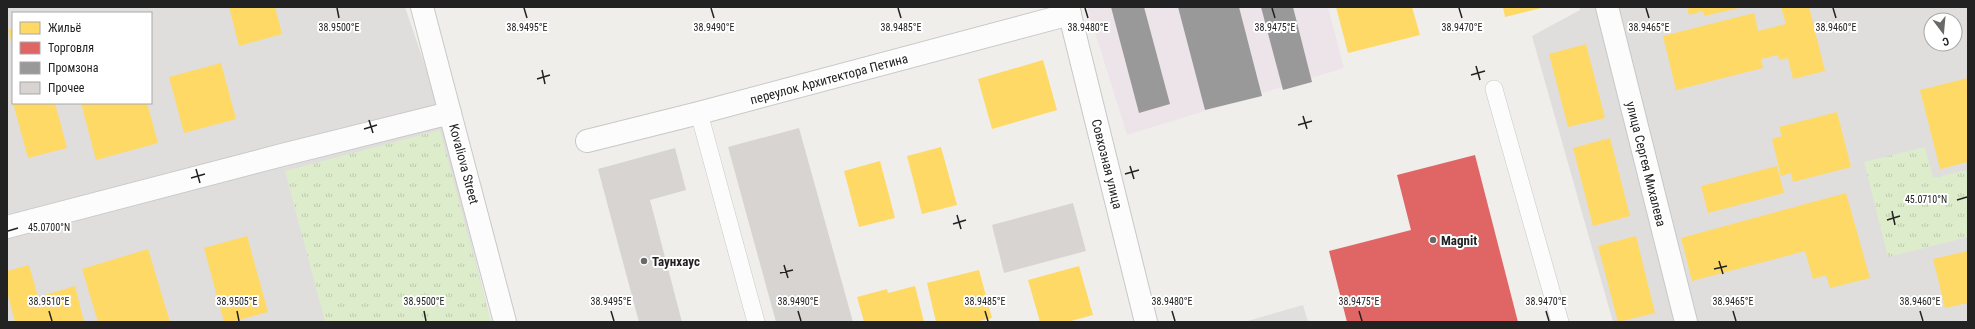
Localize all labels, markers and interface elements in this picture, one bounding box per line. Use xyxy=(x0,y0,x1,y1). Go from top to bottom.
legend xyxy=(12,12,152,104)
north arrow xyxy=(1923,12,1963,52)
text: Жильё xyxy=(48,21,81,35)
text: 38.9500°E xyxy=(319,22,360,33)
text: 38.9495°E xyxy=(507,22,548,33)
text: 38.9490°E xyxy=(694,22,735,33)
text: 38.9485°E xyxy=(881,22,922,33)
text: 38.9480°E xyxy=(1068,22,1109,33)
text: 38.9475°E xyxy=(1255,22,1296,33)
text: 38.9470°E xyxy=(1442,22,1483,33)
text: 38.9465°E xyxy=(1629,22,1670,33)
text: 38.9460°E xyxy=(1816,22,1857,33)
text: С xyxy=(1941,34,1950,48)
text: Торговля xyxy=(48,41,94,55)
street label: переулок Архитектора Петина xyxy=(748,51,910,107)
text: Промзона xyxy=(48,61,99,75)
text: Прочее xyxy=(48,81,85,95)
street label: улица Сергея Михалева xyxy=(1623,100,1669,228)
street label: Совхозная улица xyxy=(1089,118,1125,210)
street label: Kovaliova Street xyxy=(446,122,482,206)
text: 45.0710°N xyxy=(1905,194,1947,205)
text: 45.0700°N xyxy=(28,222,70,233)
place label: Magnit xyxy=(1441,233,1477,248)
marker: Magnit xyxy=(1428,235,1438,245)
place label: Таунхаус xyxy=(652,254,700,269)
marker: Таунхаус xyxy=(639,256,649,266)
text: 38.9510°E xyxy=(29,296,70,307)
text: 38.9505°E xyxy=(217,296,258,307)
text: 38.9500°E xyxy=(404,296,445,307)
text: 38.9495°E xyxy=(591,296,632,307)
text: 38.9490°E xyxy=(778,296,819,307)
text: 38.9485°E xyxy=(965,296,1006,307)
text: 38.9480°E xyxy=(1152,296,1193,307)
text: 38.9475°E xyxy=(1339,296,1380,307)
text: 38.9470°E xyxy=(1526,296,1567,307)
text: 38.9465°E xyxy=(1713,296,1754,307)
text: 38.9460°E xyxy=(1900,296,1941,307)

